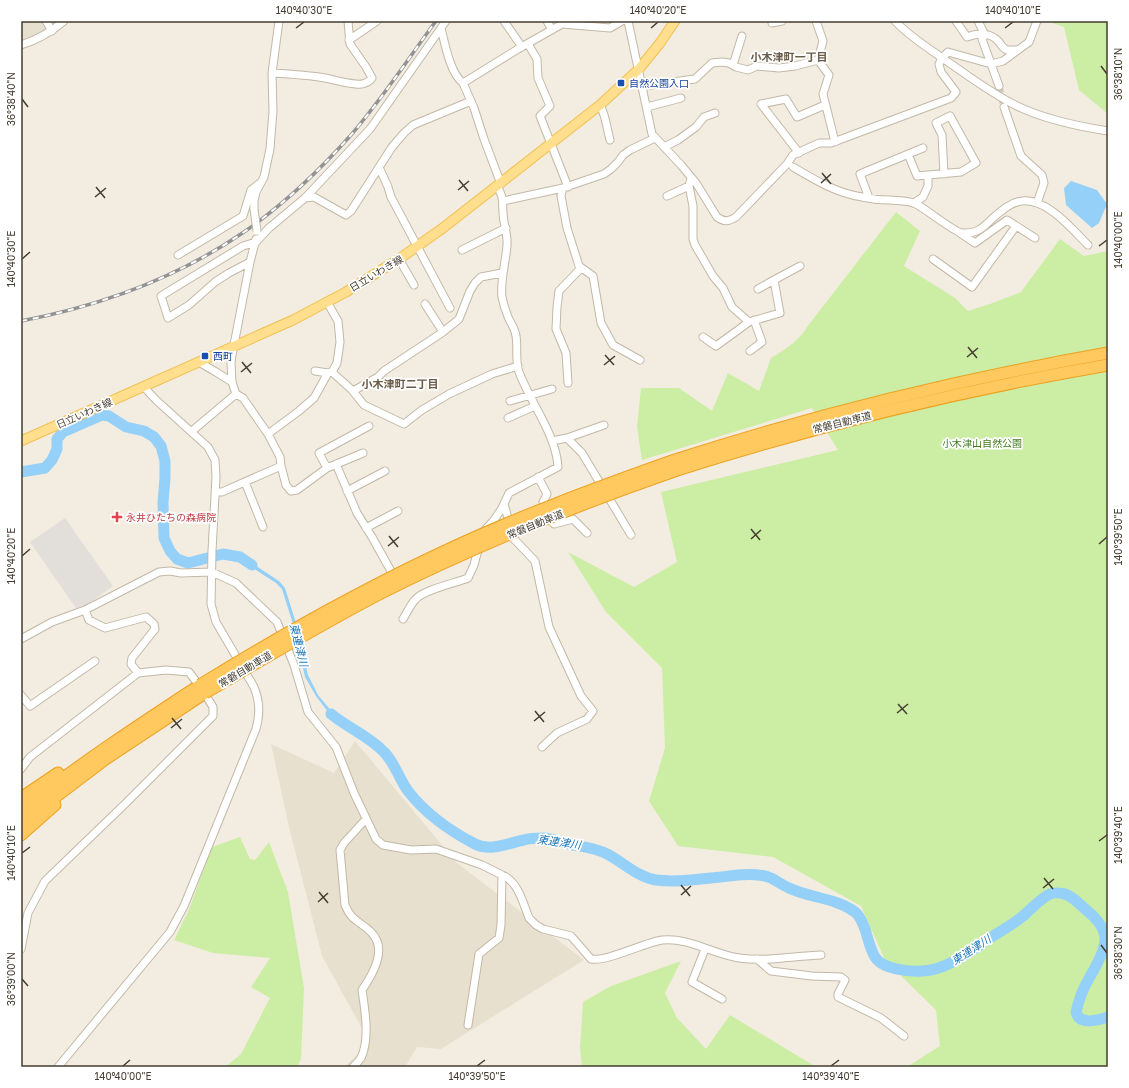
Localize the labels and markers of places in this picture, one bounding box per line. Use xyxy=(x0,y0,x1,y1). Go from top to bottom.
place label: 自然公園入口 xyxy=(629,77,689,89)
marker: 自然公園入口 xyxy=(616,78,626,88)
place label: 西町 xyxy=(213,350,233,362)
marker: 西町 xyxy=(200,351,210,361)
marker: 永井ひたちの森病院 xyxy=(111,511,123,523)
place label: 永井ひたちの森病院 xyxy=(126,511,216,523)

